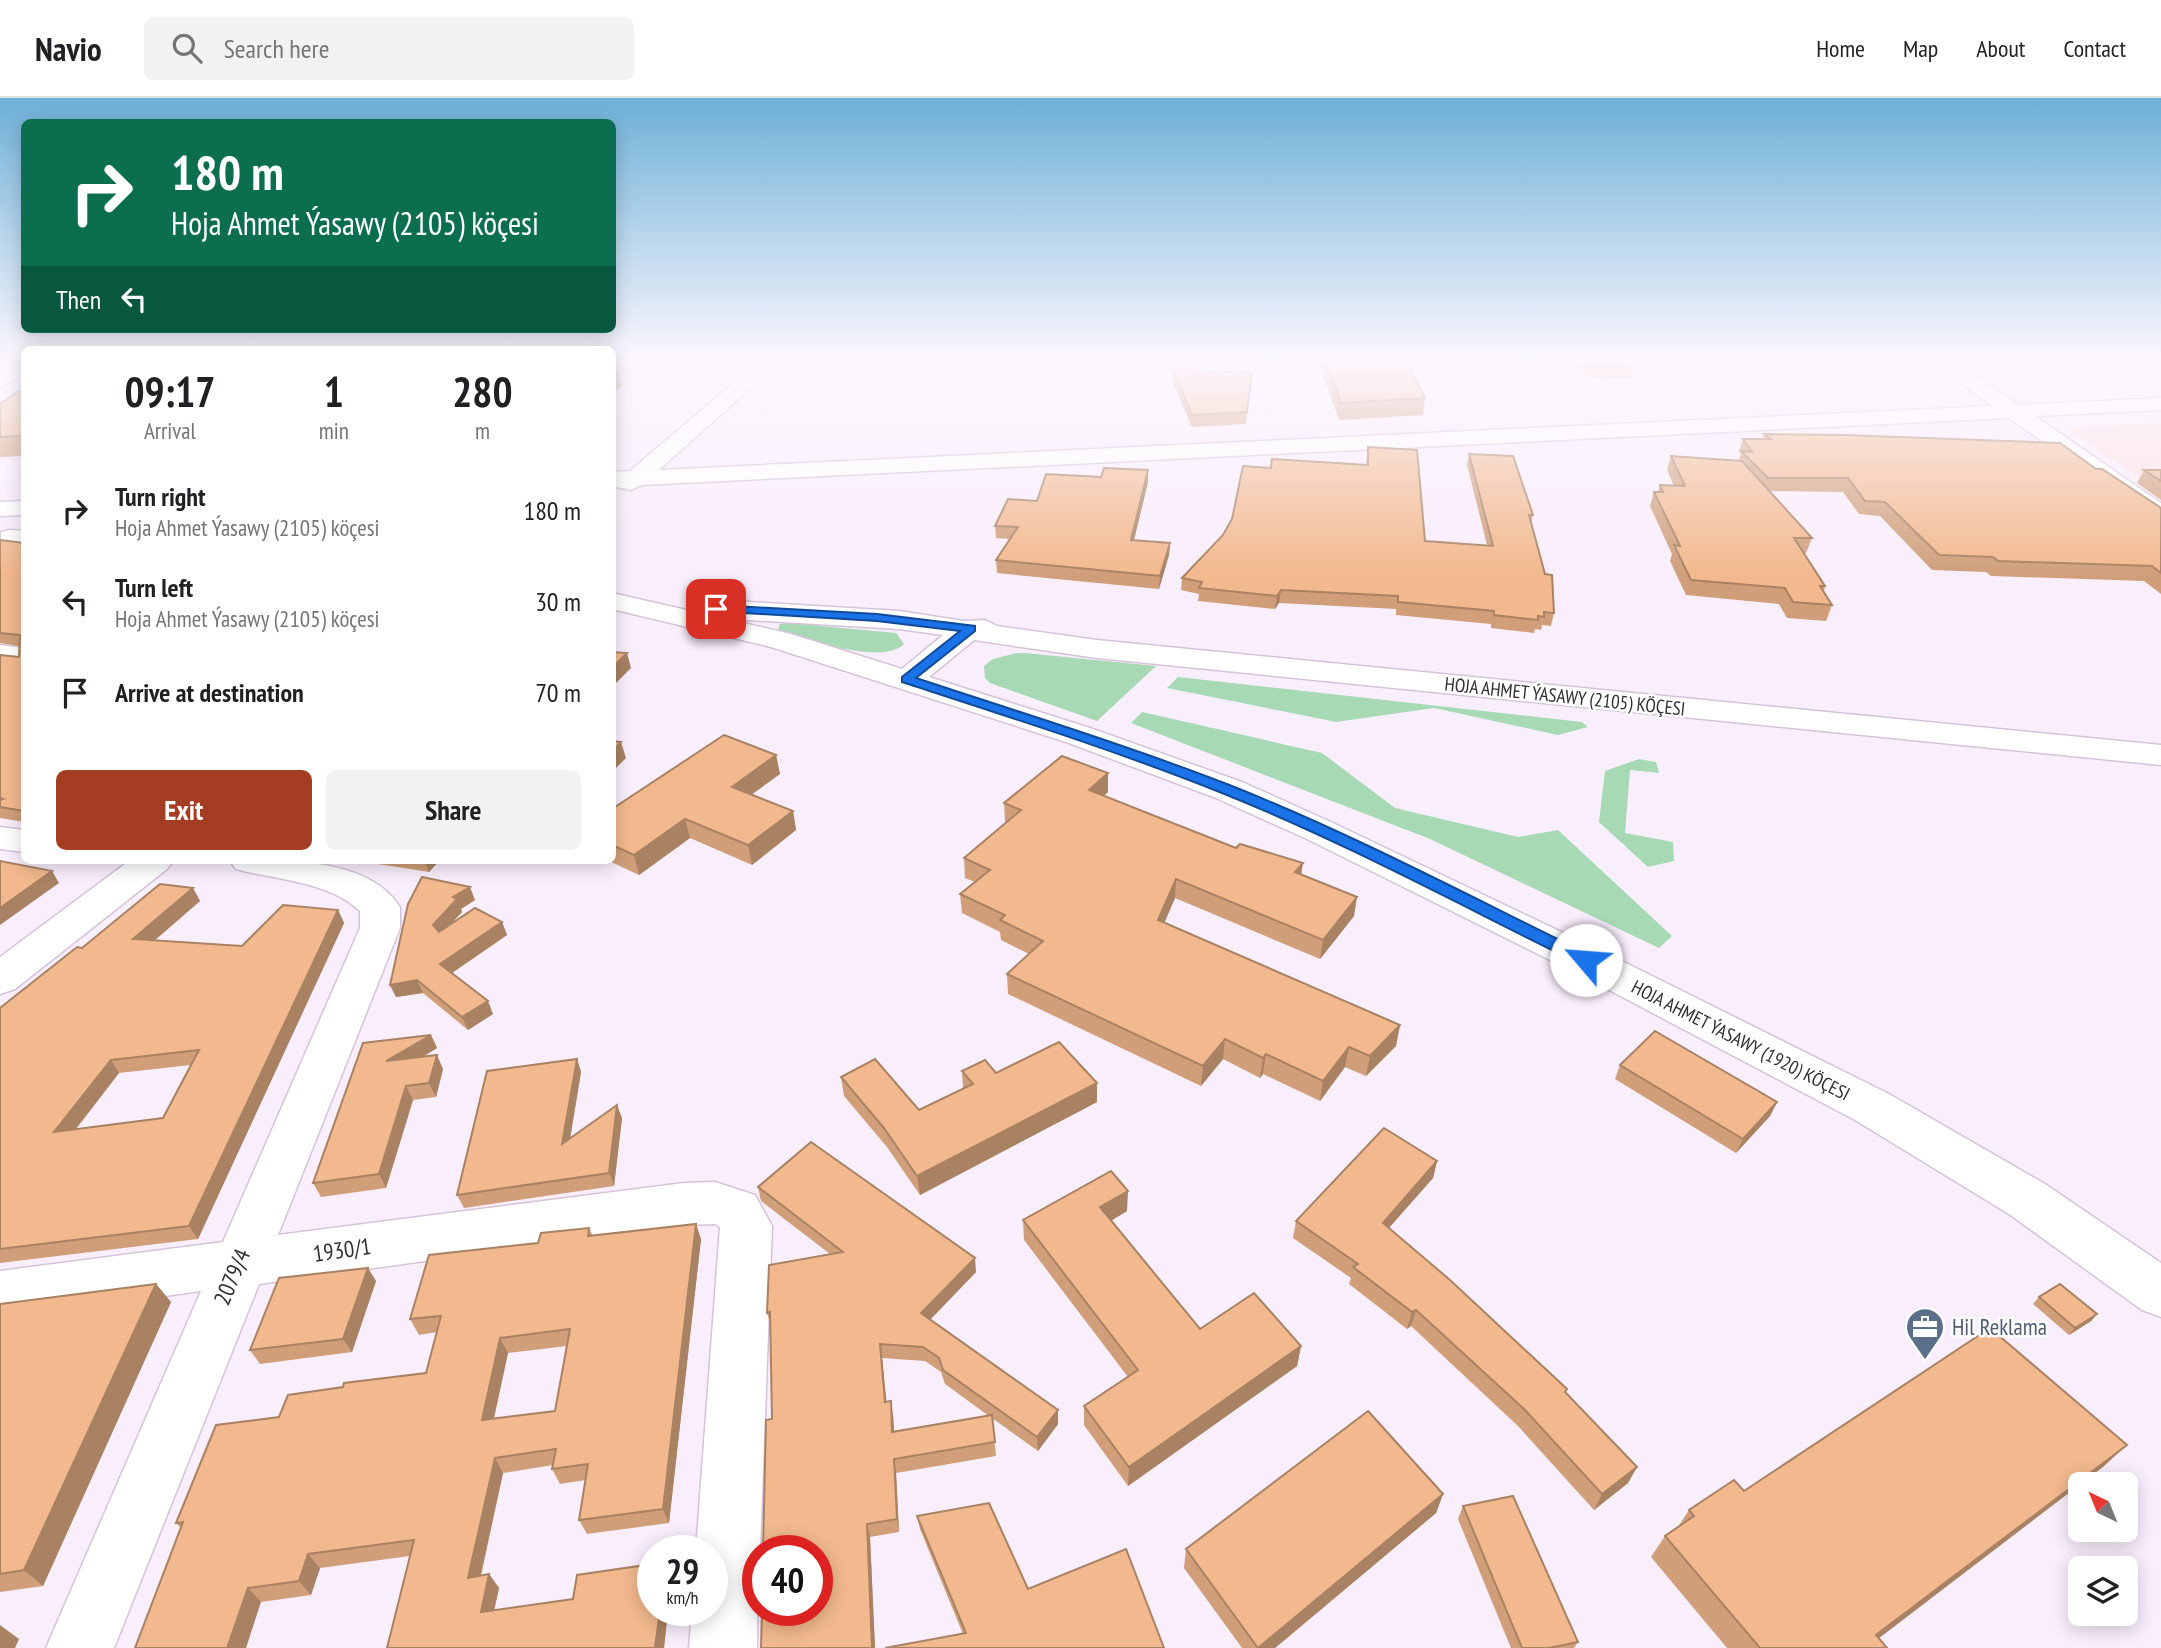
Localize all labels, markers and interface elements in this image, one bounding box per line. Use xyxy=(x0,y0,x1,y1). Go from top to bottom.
search box xyxy=(144,17,634,80)
text: Navio xyxy=(35,27,102,70)
icon: search xyxy=(168,29,206,67)
text: Search here xyxy=(224,32,329,65)
text: Home xyxy=(1816,33,1865,64)
text: Map xyxy=(1903,33,1938,64)
text: About xyxy=(1976,33,2025,64)
text: Contact xyxy=(2063,33,2126,64)
text: 180 m xyxy=(171,140,284,204)
icon: right xyxy=(56,147,147,238)
text: Hoja Ahmet Ýasawy (2105) köçesi xyxy=(171,202,539,244)
icon: left xyxy=(115,280,153,318)
text: Then xyxy=(56,283,101,316)
text: 09:17 xyxy=(124,364,215,419)
text: 1 xyxy=(324,364,344,419)
text: 280 xyxy=(452,364,513,419)
text: Arrival xyxy=(144,416,196,445)
text: min xyxy=(319,416,349,445)
text: m xyxy=(475,416,490,445)
text: Turn right xyxy=(115,480,206,513)
icon: right xyxy=(56,492,94,530)
text: 180 m xyxy=(523,494,581,527)
text: Hoja Ahmet Ýasawy (2105) köçesi xyxy=(115,513,379,542)
text: Turn left xyxy=(115,571,193,604)
pin xyxy=(686,579,746,639)
icon: left xyxy=(56,583,94,621)
text: 30 m xyxy=(535,585,581,618)
icon: arrive xyxy=(697,590,735,628)
text: Hoja Ahmet Ýasawy (2105) köçesi xyxy=(115,604,379,633)
street label: HOJA AHMET ÝASAWY (2105) KÖÇESI xyxy=(1444,671,1686,721)
icon: arrive xyxy=(56,674,94,712)
text: Arrive at destination xyxy=(115,676,304,709)
text: 70 m xyxy=(535,676,581,709)
button: Exit xyxy=(56,770,312,850)
button: Share xyxy=(326,770,581,850)
position arrow xyxy=(1549,923,1623,997)
street label: HOJA AHMET ÝASAWY (1920) KÖÇESI xyxy=(1628,974,1854,1106)
street label: 1930/1 xyxy=(311,1231,373,1268)
street label: 2079/4 xyxy=(207,1244,256,1309)
office icon: Hil Reklama xyxy=(1904,1306,1946,1361)
place label: Hil Reklama xyxy=(1952,1312,2047,1341)
north arrow xyxy=(2068,1472,2138,1542)
map controls xyxy=(2068,1472,2138,1626)
speed limit sign: 40 xyxy=(742,1535,833,1626)
text: 29 xyxy=(666,1548,699,1594)
button: layers xyxy=(2068,1556,2138,1626)
text: km/h xyxy=(667,1586,698,1609)

